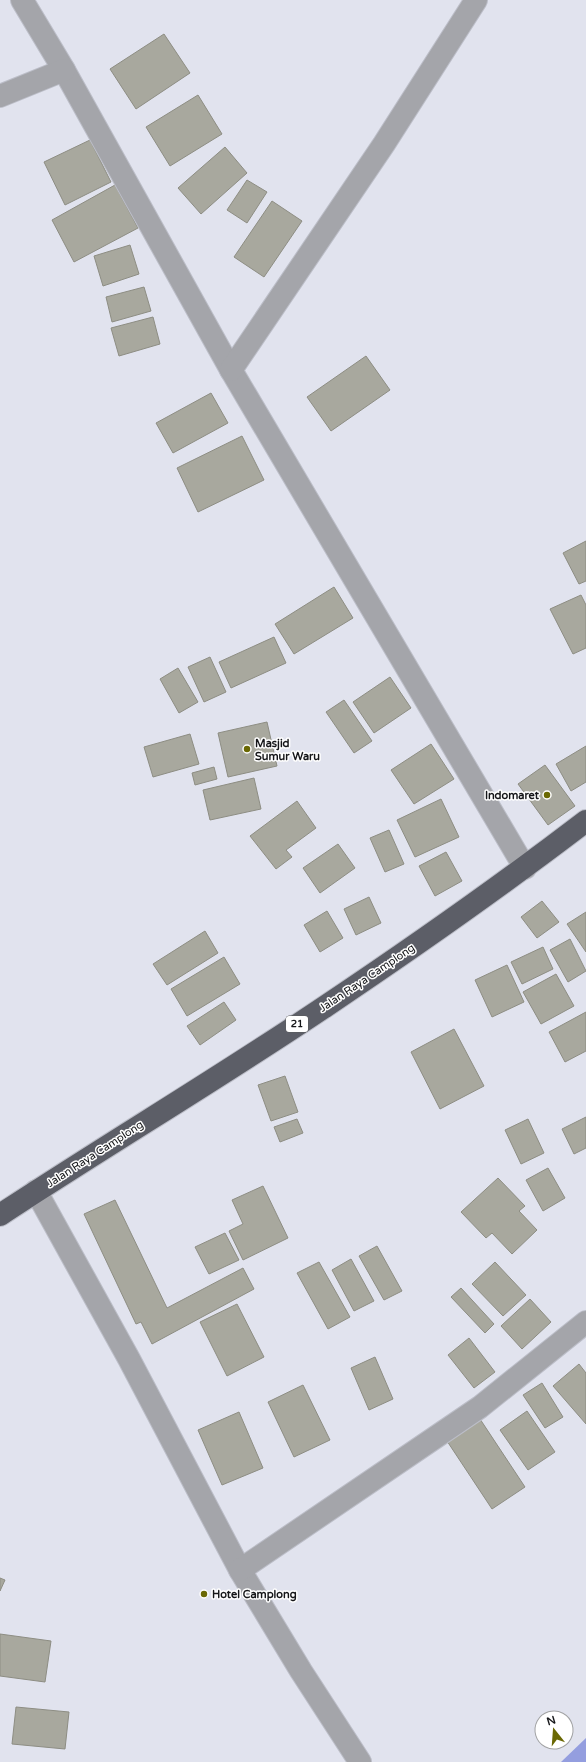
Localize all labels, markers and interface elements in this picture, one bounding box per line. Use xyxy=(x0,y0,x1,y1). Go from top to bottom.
place label: Masjid Sumur Waru xyxy=(255,737,320,763)
marker: Masjid Sumur Waru xyxy=(242,744,252,754)
place label: Indomaret xyxy=(485,789,540,802)
marker: Indomaret xyxy=(542,790,552,800)
street label: Jalan Raya Camplong xyxy=(317,941,417,1015)
road number: 21 xyxy=(286,1016,308,1032)
street label: Jalan Raya Camplong xyxy=(44,1118,146,1190)
place label: Hotel Camplong xyxy=(212,1588,297,1602)
marker: Hotel Camplong xyxy=(199,1589,209,1599)
north arrow xyxy=(534,1710,574,1750)
text: N xyxy=(545,1713,557,1728)

